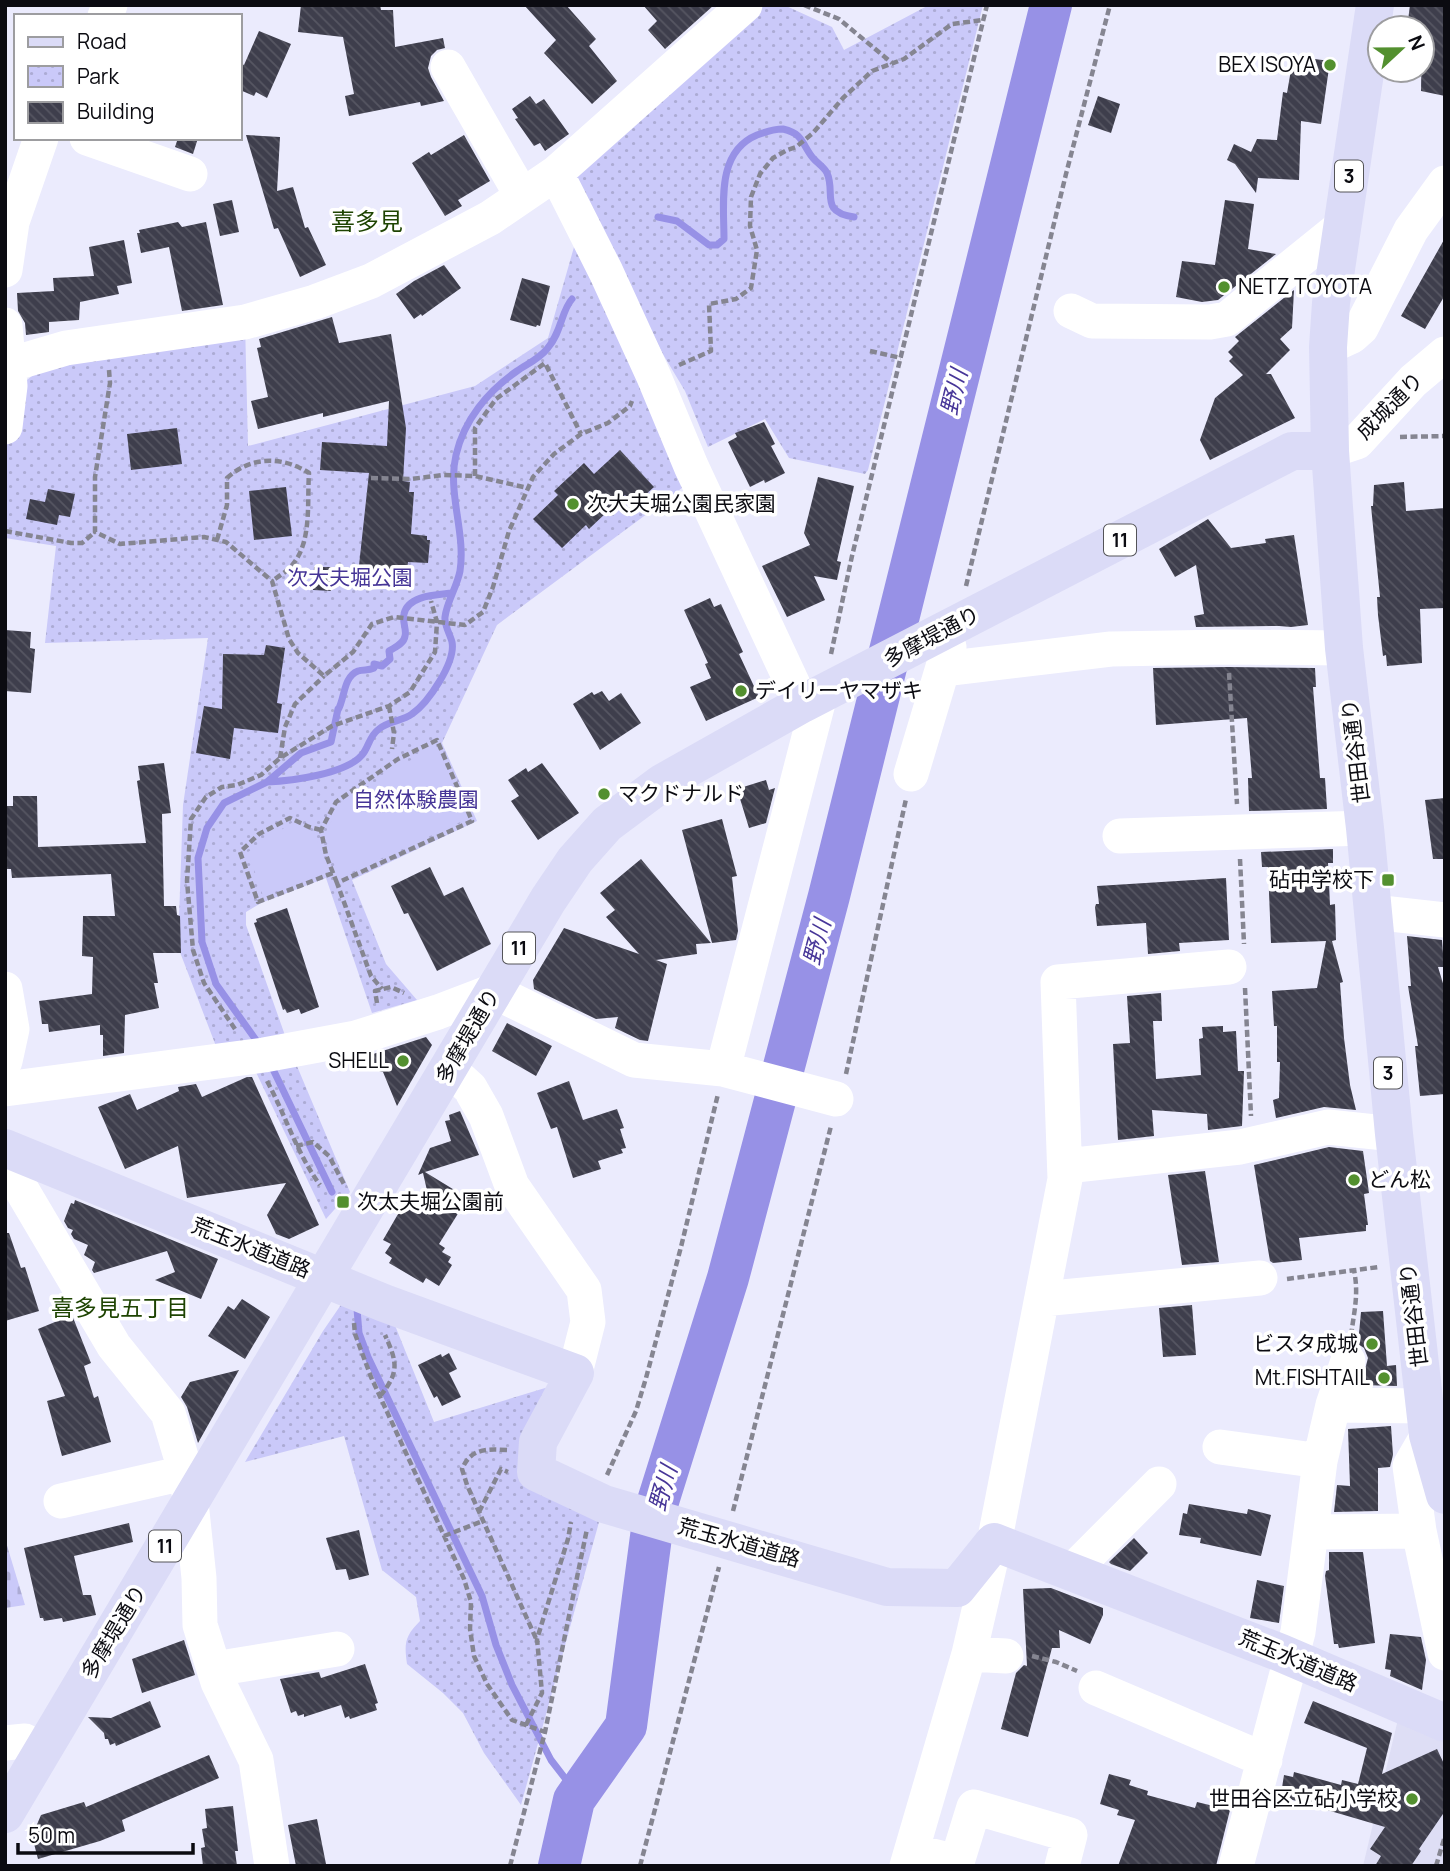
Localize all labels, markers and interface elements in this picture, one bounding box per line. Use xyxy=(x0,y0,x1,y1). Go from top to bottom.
legend xyxy=(14,14,242,140)
north arrow xyxy=(1366,14,1436,84)
text: Road xyxy=(77,27,127,55)
text: N xyxy=(1402,31,1431,54)
place label: BEX ISOYA xyxy=(1218,50,1316,78)
marker: BEX ISOYA xyxy=(1322,57,1338,73)
text: Park xyxy=(77,62,119,90)
text: Building xyxy=(77,97,154,125)
road number: 3 xyxy=(1335,160,1363,192)
district label: 喜多見 xyxy=(331,204,403,237)
place label: NETZ TOYOTA xyxy=(1238,272,1372,300)
marker: NETZ TOYOTA xyxy=(1216,279,1232,295)
water label: 野川 xyxy=(932,363,975,418)
street label: 成城通り xyxy=(1350,366,1429,445)
place label: 次大夫堀公園民家園 xyxy=(587,489,776,517)
marker: 次大夫堀公園民家園 xyxy=(565,496,581,512)
road number: 11 xyxy=(1104,524,1136,555)
park label: 次大夫堀公園 xyxy=(287,563,413,591)
street label: 多摩堤通り xyxy=(879,599,984,673)
place label: デイリーヤマザキ xyxy=(755,676,923,704)
marker: デイリーヤマザキ xyxy=(733,683,749,699)
street label: 世田谷通り xyxy=(1335,697,1375,805)
place label: マクドナルド xyxy=(618,779,744,807)
park label: 自然体験農園 xyxy=(353,785,479,813)
marker: マクドナルド xyxy=(596,786,612,802)
place label: 砧中学校下 xyxy=(1269,865,1374,893)
marker: 砧中学校下 xyxy=(1380,872,1396,888)
water label: 野川 xyxy=(795,912,838,968)
road number: 11 xyxy=(503,932,535,964)
street label: 多摩堤通り xyxy=(429,983,506,1088)
place label: SHELL xyxy=(328,1046,389,1074)
marker: SHELL xyxy=(395,1053,411,1069)
road number: 3 xyxy=(1374,1058,1402,1088)
place label: どん松 xyxy=(1368,1165,1431,1193)
marker: どん松 xyxy=(1346,1172,1362,1188)
place label: 次太夫堀公園前 xyxy=(357,1187,504,1215)
marker: 次太夫堀公園前 xyxy=(335,1194,351,1210)
street label: 荒玉水道道路 xyxy=(188,1210,315,1284)
street label: 世田谷通り xyxy=(1393,1261,1433,1369)
district label: 喜多見五丁目 xyxy=(51,1291,189,1323)
place label: ビスタ成城 xyxy=(1253,1329,1358,1357)
marker: ビスタ成城 xyxy=(1364,1336,1380,1352)
place label: Mt.FISHTAIL xyxy=(1255,1363,1370,1391)
marker: Mt.FISHTAIL xyxy=(1376,1370,1392,1386)
water label: 野川 xyxy=(640,1458,685,1514)
street label: 荒玉水道道路 xyxy=(675,1511,804,1573)
road number: 11 xyxy=(149,1530,181,1562)
street label: 多摩堤通り xyxy=(74,1579,152,1684)
street label: 荒玉水道道路 xyxy=(1235,1623,1362,1698)
place label: 世田谷区立砧小学校 xyxy=(1209,1784,1398,1812)
marker: 世田谷区立砧小学校 xyxy=(1404,1791,1420,1807)
scale bar xyxy=(18,1812,192,1856)
text: 50 m xyxy=(28,1821,75,1849)

